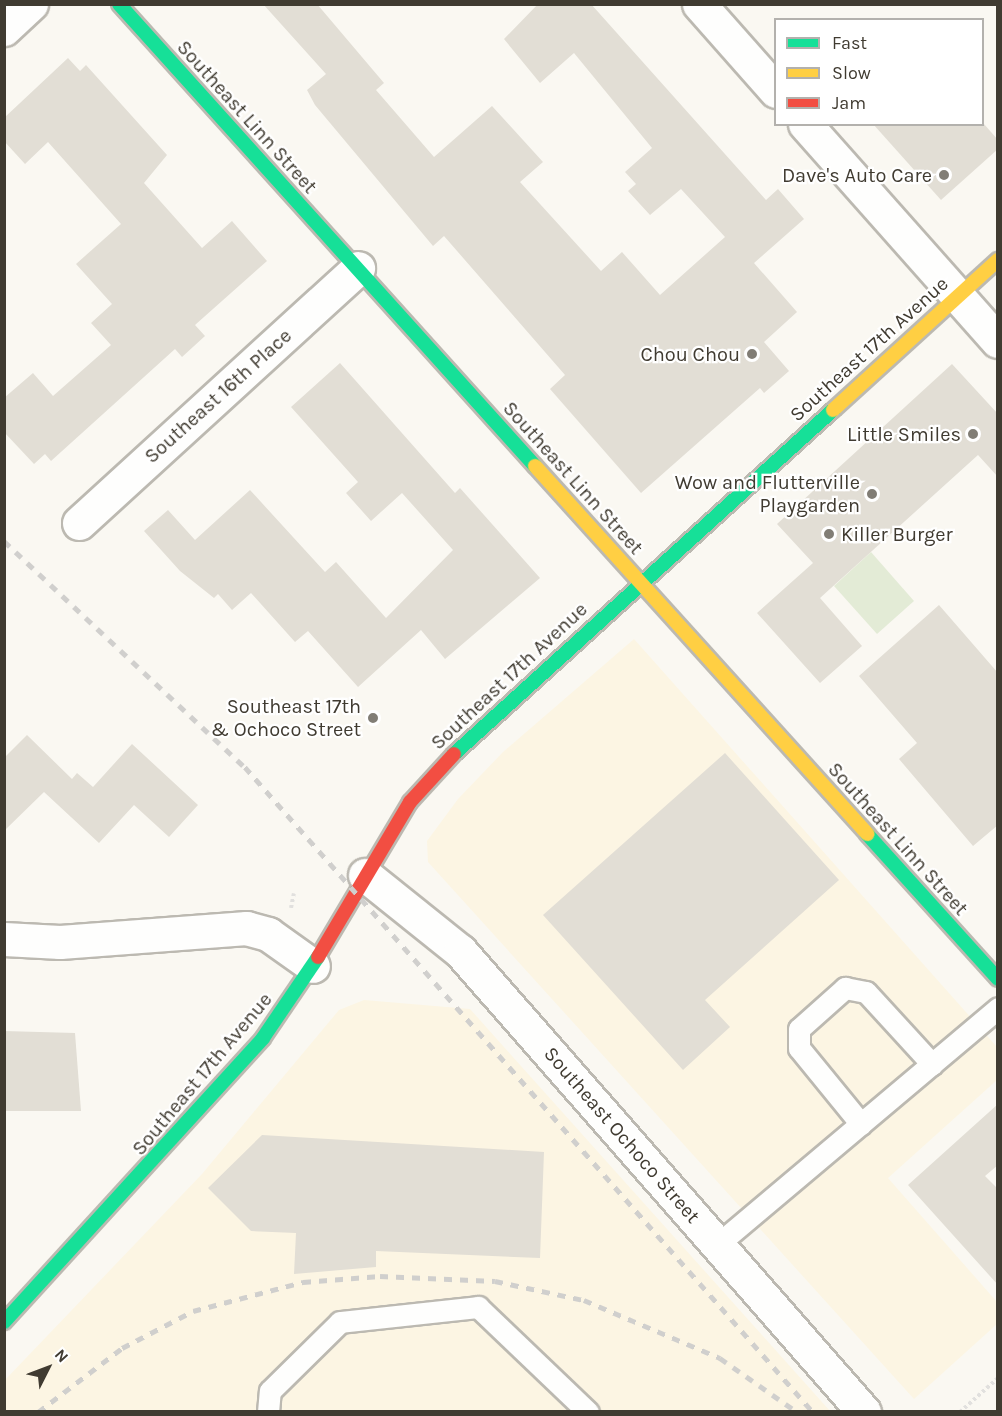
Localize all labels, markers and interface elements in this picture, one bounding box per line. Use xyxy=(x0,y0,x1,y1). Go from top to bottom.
legend xyxy=(774,18,984,126)
text: Fast xyxy=(832,32,867,54)
street label: Southeast Linn Street xyxy=(172,35,322,199)
text: Slow xyxy=(832,62,871,84)
text: Jam xyxy=(832,92,866,114)
place label: Dave's Auto Care xyxy=(782,163,932,187)
marker: Dave's Auto Care xyxy=(937,168,951,182)
street label: Southeast 17th Avenue xyxy=(785,272,953,426)
street label: Southeast 16th Place xyxy=(140,324,296,468)
place label: Chou Chou xyxy=(641,342,740,366)
marker: Chou Chou xyxy=(745,347,759,361)
street label: Southeast Linn Street xyxy=(498,396,648,560)
place label: Little Smiles xyxy=(847,422,961,446)
marker: Little Smiles xyxy=(966,427,980,441)
place label: Wow and Flutterville Playgarden xyxy=(675,470,860,517)
marker: Wow and Flutterville Playgarden xyxy=(865,487,879,501)
place label: Killer Burger xyxy=(841,522,953,546)
marker: Killer Burger xyxy=(822,527,836,541)
street label: Southeast 17th Avenue xyxy=(426,597,592,755)
place label: Southeast 17th & Ochoco Street xyxy=(211,694,361,741)
marker: Southeast 17th & Ochoco Street xyxy=(366,711,380,725)
street label: Southeast Linn Street xyxy=(823,757,973,921)
street label: Southeast 17th Avenue xyxy=(127,988,277,1160)
street label: Southeast Ochoco Street xyxy=(539,1042,705,1228)
north arrow xyxy=(18,1338,78,1398)
text: N xyxy=(51,1345,73,1366)

